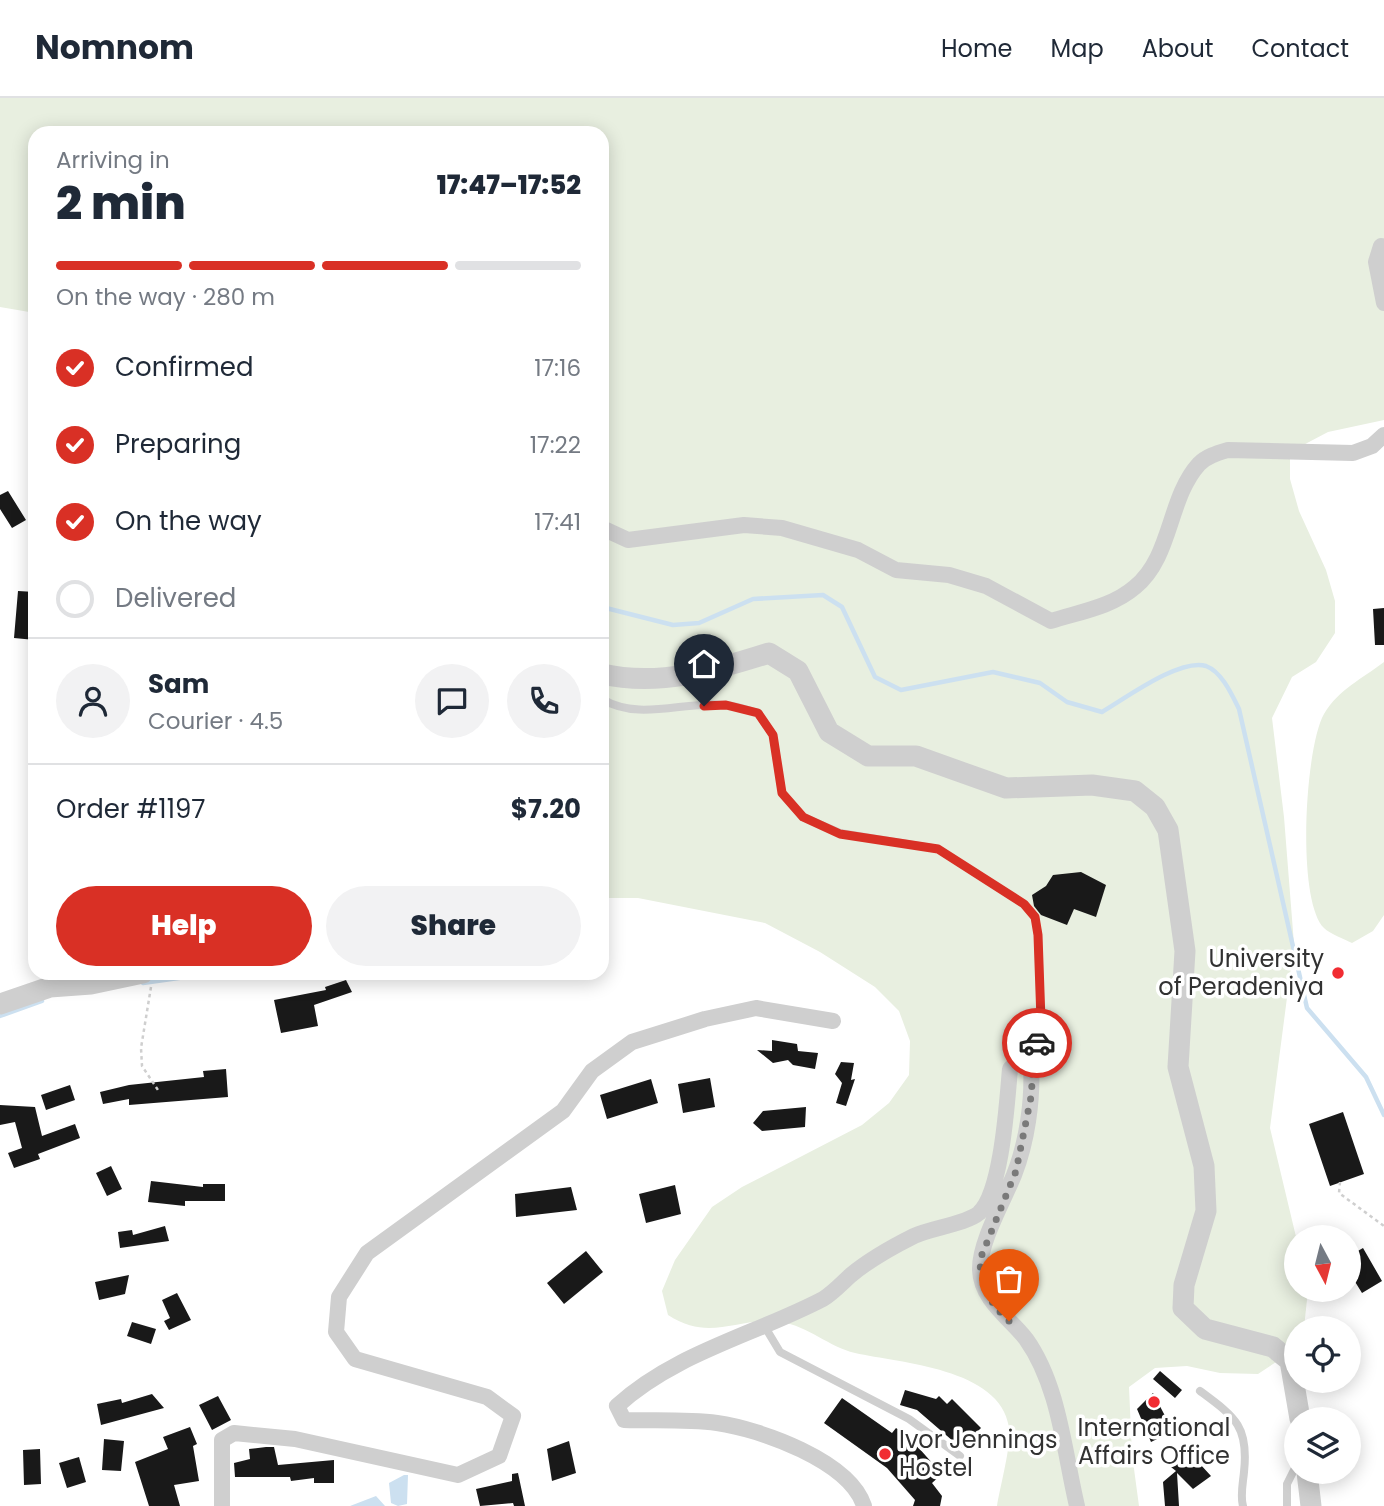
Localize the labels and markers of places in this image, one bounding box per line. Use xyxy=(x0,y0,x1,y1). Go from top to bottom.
pin xyxy=(674,634,734,706)
place label: University of Peradeniya xyxy=(1158,942,1324,1003)
marker: University of Peradeniya xyxy=(1330,965,1346,981)
pin xyxy=(979,1249,1039,1321)
marker: International Affairs Office xyxy=(1146,1394,1162,1410)
place label: International Affairs Office xyxy=(1078,1411,1230,1472)
place label: Ivor Jennings Hostel xyxy=(899,1423,1057,1484)
marker: Ivor Jennings Hostel xyxy=(877,1446,893,1462)

